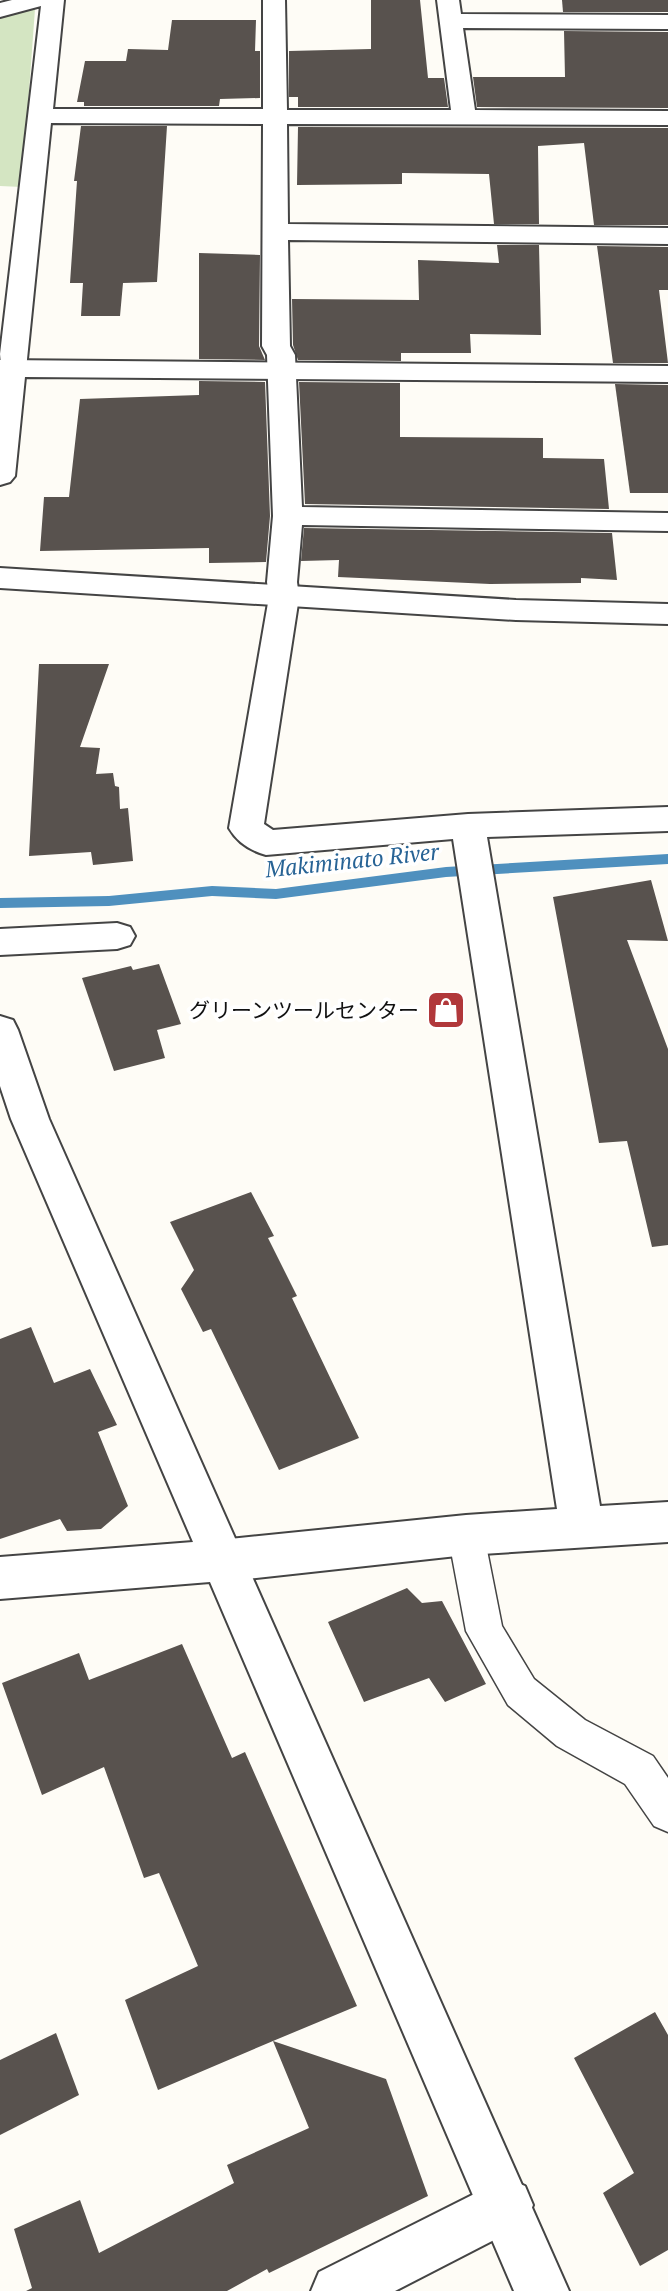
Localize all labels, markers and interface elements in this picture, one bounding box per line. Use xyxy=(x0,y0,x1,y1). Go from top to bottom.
water label: Makiminato River xyxy=(263,835,441,885)
shop icon: グリーンツールセンター xyxy=(425,989,467,1031)
place label: グリーンツールセンター xyxy=(189,996,419,1024)

